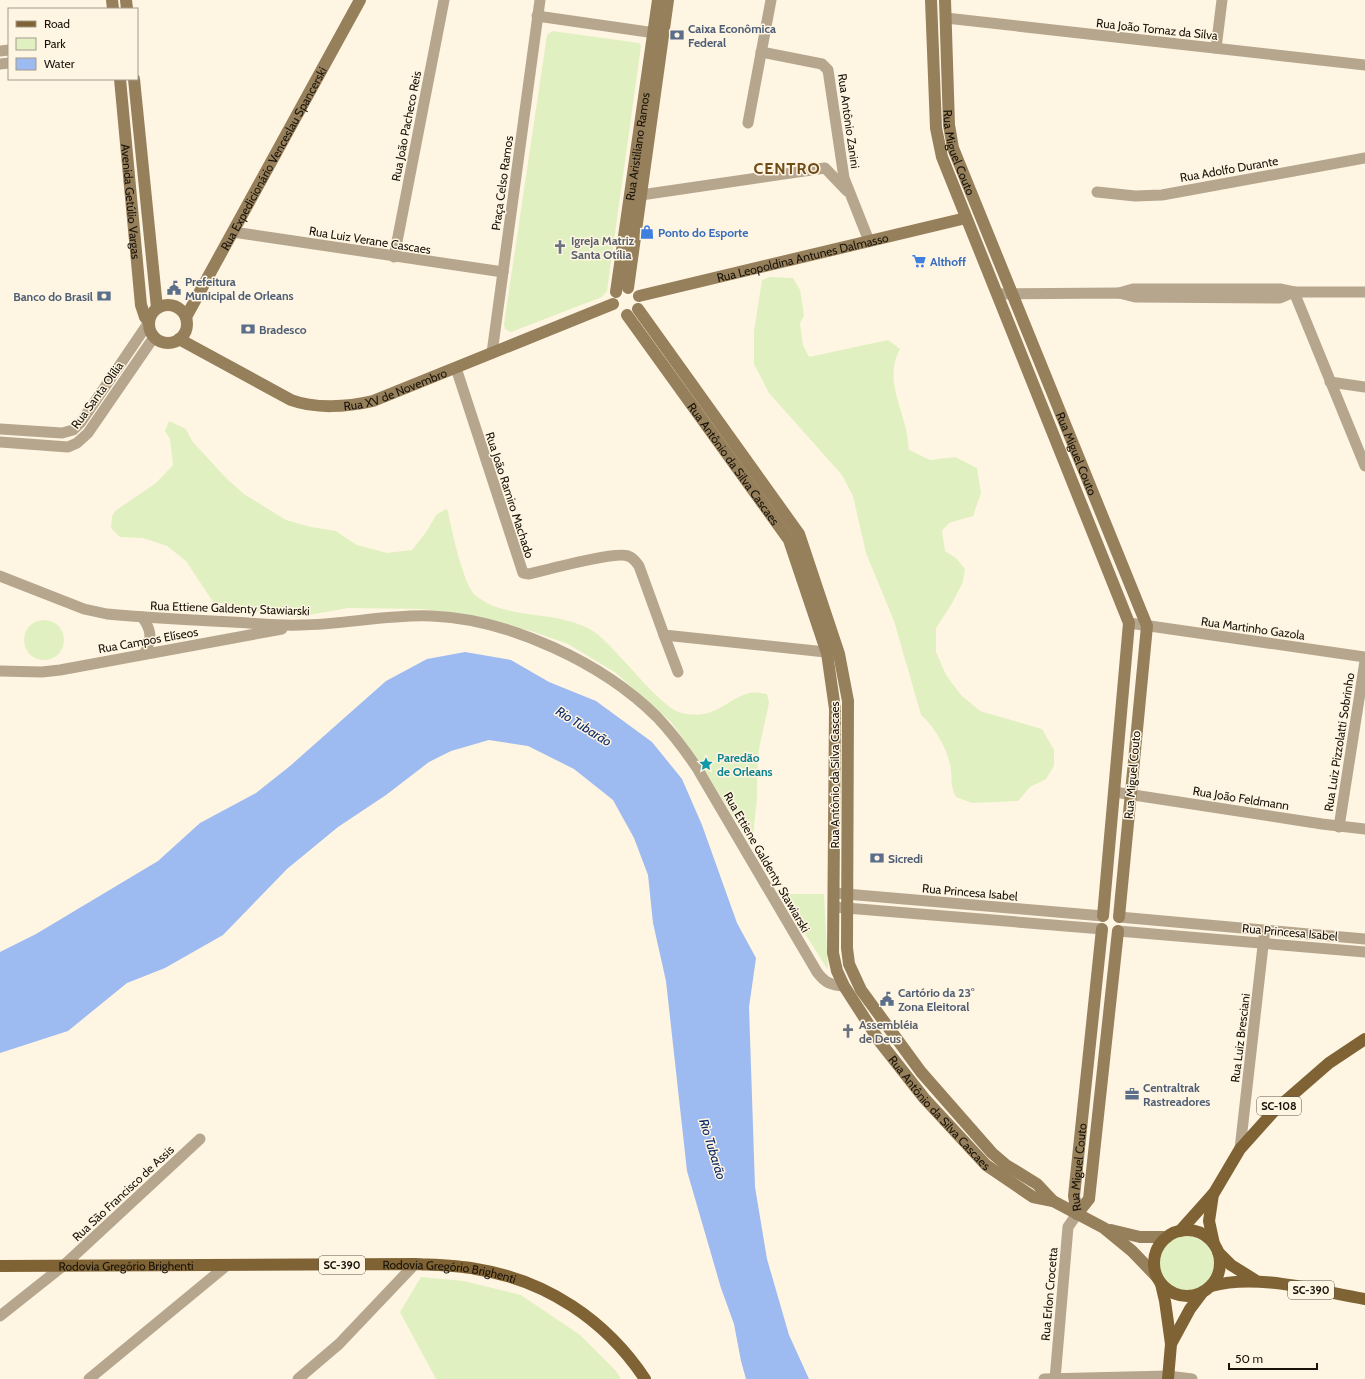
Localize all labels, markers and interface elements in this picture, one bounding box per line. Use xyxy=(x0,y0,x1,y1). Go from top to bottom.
legend xyxy=(8,8,138,80)
street label: Rua João Tomaz da Silva xyxy=(1096,15,1219,43)
text: Road xyxy=(44,16,70,31)
place label: Caixa Econômica Federal xyxy=(688,21,776,50)
bank icon: Caixa Econômica Federal xyxy=(669,27,685,43)
text: Park xyxy=(44,36,66,51)
text: Water xyxy=(44,56,75,71)
street label: Rua Expedicionário Venceslau Spancerski xyxy=(217,64,329,253)
street label: Rua João Pacheco Reis xyxy=(388,69,424,183)
street label: Rua Antônio Zanini xyxy=(835,73,863,169)
street label: Rua Aristiliano Ramos xyxy=(622,91,652,202)
street label: Rua Miguel Couto xyxy=(941,109,979,197)
street label: Praça Celso Ramos xyxy=(488,135,516,231)
street label: Avenida Getúlio Vargas xyxy=(119,143,144,260)
street label: Rua Adolfo Durante xyxy=(1179,153,1279,185)
district label: CENTRO xyxy=(753,159,821,178)
street label: Rua Luiz Verane Cascaes xyxy=(308,223,432,257)
shop icon: Ponto do Esporte xyxy=(639,224,655,240)
place label: Ponto do Esporte xyxy=(658,225,748,240)
street label: Rua Leopoldina Antunes Dalmasso xyxy=(715,229,890,285)
place label: Igreja Matriz Santa Otília xyxy=(571,233,635,262)
church icon: Igreja Matriz Santa Otília xyxy=(552,239,568,255)
supermarket icon: Althoff xyxy=(911,253,927,269)
place label: Althoff xyxy=(930,254,966,269)
place label: Prefeitura Municipal de Orleans xyxy=(185,274,294,303)
public building icon: Prefeitura Municipal de Orleans xyxy=(166,280,182,296)
bank icon: Banco do Brasil xyxy=(96,288,112,304)
place label: Banco do Brasil xyxy=(13,289,93,304)
bank icon: Bradesco xyxy=(240,321,256,337)
place label: Bradesco xyxy=(259,322,307,337)
street label: Rua Santa Olília xyxy=(68,358,127,432)
street label: Rua XV de Novembro xyxy=(343,364,449,413)
street label: Rua Antônio da Silva Cascaes xyxy=(685,399,783,528)
street label: Rua Miguel Couto xyxy=(1053,409,1101,498)
street label: Rua João Ramiro Machado xyxy=(483,430,538,560)
street label: Rua Ettiene Galdenty Stawiarski xyxy=(150,598,310,618)
street label: Rua Martinho Gazola xyxy=(1200,613,1306,643)
street label: Rua Campos Elíseos xyxy=(97,624,199,656)
street label: Rua Luiz Pizzolatti Sobrinho xyxy=(1321,671,1357,812)
street label: Rua Antônio da Silva Cascaes xyxy=(827,701,842,849)
water label: Rio Tubarão xyxy=(553,703,615,750)
street label: Rua Miguel Couto xyxy=(1121,730,1143,820)
place label: Paredão de Orleans xyxy=(717,750,773,779)
place icon: Paredão de Orleans xyxy=(698,756,714,772)
street label: Rua João Feldmann xyxy=(1192,783,1291,813)
street label: Rua Ettiene Galdenty Stawiarski xyxy=(721,789,813,935)
bank icon: Sicredi xyxy=(869,850,885,866)
place label: Sicredi xyxy=(888,851,923,866)
street label: Rua Princesa Isabel xyxy=(922,880,1019,904)
street label: Rua Princesa Isabel xyxy=(1242,920,1339,944)
place label: Cartório da 23° Zona Eleitoral xyxy=(898,985,975,1014)
public building icon: Cartório da 23° Zona Eleitoral xyxy=(879,991,895,1007)
street label: Rua Luiz Bresciani xyxy=(1227,993,1253,1083)
place label: Assembléia de Deus xyxy=(859,1017,918,1046)
church icon: Assembléia de Deus xyxy=(840,1023,856,1039)
street label: Rua Antônio da Silva Cascaes xyxy=(886,1052,993,1173)
place label: Centraltrak Rastreadores xyxy=(1143,1080,1210,1109)
office icon: Centraltrak Rastreadores xyxy=(1124,1086,1140,1102)
road number: SC-108 xyxy=(1257,1097,1301,1115)
water label: Rio Tubarão xyxy=(696,1117,730,1182)
street label: Rua Miguel Couto xyxy=(1066,1122,1089,1213)
street label: Rua São Francisco de Assis xyxy=(69,1142,177,1244)
street label: Rua Erlon Crocetta xyxy=(1037,1246,1061,1341)
road number: SC-390 xyxy=(319,1256,365,1274)
street label: Rodovia Gregório Brighenti xyxy=(382,1256,518,1286)
street label: Rodovia Gregório Brighenti xyxy=(58,1258,194,1273)
road number: SC-390 xyxy=(1288,1281,1334,1299)
scale bar xyxy=(1229,1345,1317,1371)
text: 50 m xyxy=(1235,1351,1263,1366)

